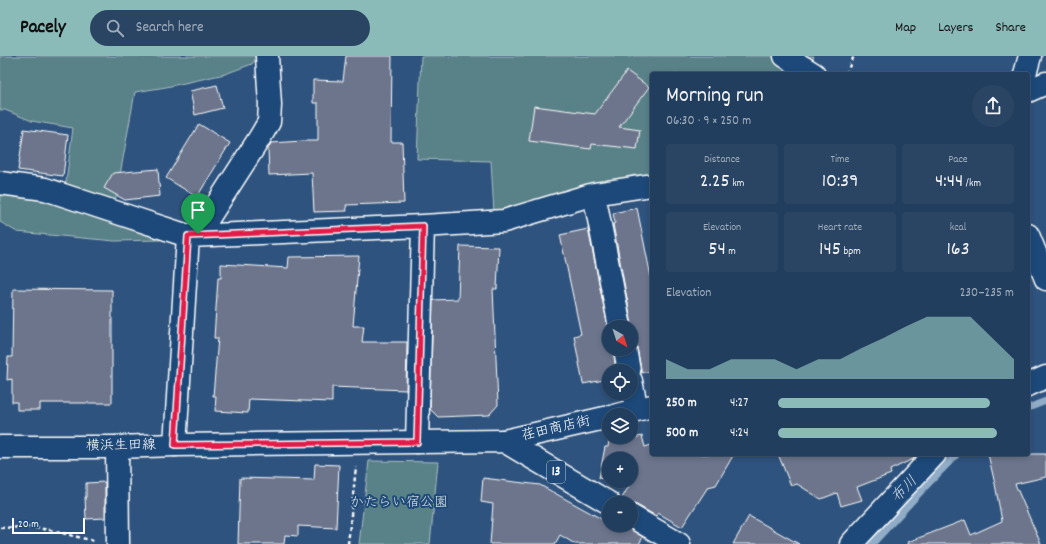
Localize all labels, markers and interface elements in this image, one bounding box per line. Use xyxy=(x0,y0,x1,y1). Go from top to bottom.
search box xyxy=(90,10,370,46)
text: Pacely xyxy=(20,15,66,42)
icon: search xyxy=(104,17,126,39)
text: Search here xyxy=(136,17,204,39)
text: Map xyxy=(895,18,916,38)
text: Layers xyxy=(938,18,973,38)
text: Share xyxy=(995,18,1026,38)
text: Morning run xyxy=(666,81,764,112)
button: share xyxy=(972,85,1014,127)
text: 06:30 · 9 × 250 m xyxy=(666,112,751,131)
text: Distance xyxy=(704,152,740,168)
text: Time xyxy=(831,152,849,168)
text: Pace xyxy=(948,152,968,168)
text: 2.25 xyxy=(700,168,730,196)
text: 10:39 xyxy=(822,168,858,196)
text: 4:44 xyxy=(935,168,963,196)
text: km xyxy=(730,176,744,192)
text: /km xyxy=(963,176,981,192)
pin xyxy=(181,193,215,234)
icon: arrive xyxy=(187,199,209,221)
text: Elevation xyxy=(703,220,741,236)
text: Heart rate xyxy=(818,220,862,236)
text: kcal xyxy=(950,220,966,236)
text: 54 xyxy=(708,236,726,264)
text: 145 xyxy=(819,236,841,264)
text: 163 xyxy=(946,236,970,264)
text: m xyxy=(726,244,736,260)
text: bpm xyxy=(841,244,861,260)
text: Elevation xyxy=(666,284,711,303)
text: 230–235 m xyxy=(960,284,1014,303)
north arrow xyxy=(602,320,638,356)
map controls xyxy=(602,320,638,532)
button: locate xyxy=(602,364,638,400)
text: 250 m xyxy=(666,394,697,413)
text: 4:27 xyxy=(730,394,748,413)
button: layers xyxy=(602,408,638,444)
street label: 荏田商店街 xyxy=(520,411,592,447)
text: 500 m xyxy=(666,424,698,443)
text: 4:24 xyxy=(730,424,749,443)
street label: 横浜生田線 xyxy=(86,435,156,457)
button: + xyxy=(602,452,638,488)
road number: 13 xyxy=(547,461,565,483)
water label: 布川 xyxy=(887,472,923,508)
park label: かたらい宿公園 xyxy=(350,493,448,513)
button: − xyxy=(602,496,638,532)
scale bar xyxy=(12,516,85,535)
text: 20 m xyxy=(18,517,39,533)

